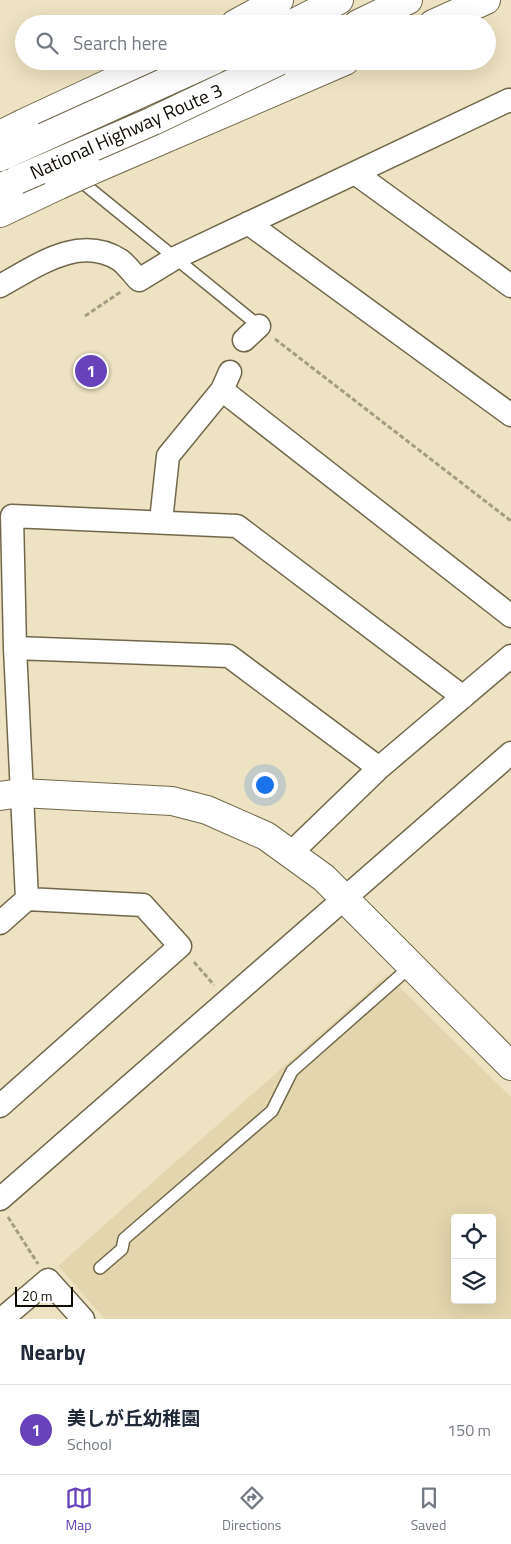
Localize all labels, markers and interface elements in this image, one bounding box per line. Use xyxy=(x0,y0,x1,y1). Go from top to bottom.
search box xyxy=(15,15,496,70)
text: Search here xyxy=(73,28,167,57)
icon: search xyxy=(33,29,61,57)
street label: National Highway Route 3 xyxy=(25,75,227,186)
pin: 1 xyxy=(75,352,107,390)
your location xyxy=(252,772,278,798)
map controls xyxy=(451,1214,496,1304)
button: locate xyxy=(451,1214,496,1259)
button: layers xyxy=(451,1259,496,1304)
scale bar xyxy=(15,1284,72,1307)
text: 20 m xyxy=(22,1285,52,1306)
text: Nearby xyxy=(20,1336,85,1368)
text: 美しが丘幼稚園 xyxy=(67,1403,200,1432)
text: 1 xyxy=(32,1418,40,1442)
text: 150 m xyxy=(447,1418,491,1442)
text: School xyxy=(67,1432,112,1456)
tab: Map xyxy=(65,1484,93,1535)
tab: Directions xyxy=(222,1484,281,1535)
tab: Saved xyxy=(411,1484,446,1535)

